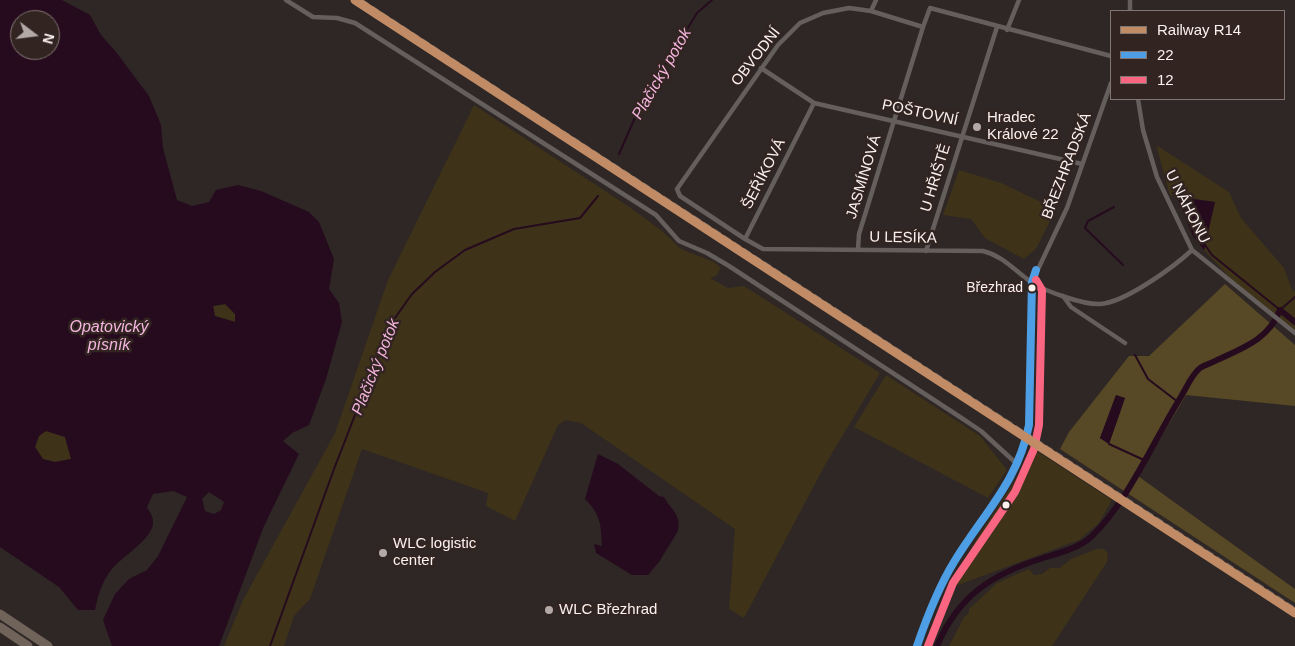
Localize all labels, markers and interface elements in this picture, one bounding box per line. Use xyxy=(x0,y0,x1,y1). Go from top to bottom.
north arrow xyxy=(10,10,60,60)
legend xyxy=(1110,10,1285,100)
text: Railway R14 xyxy=(1157,21,1241,38)
street label: OBVODNÍ xyxy=(728,24,784,90)
water label: Plačický potok xyxy=(628,25,696,123)
text: N xyxy=(39,32,58,46)
text: 22 xyxy=(1157,46,1174,63)
text: 12 xyxy=(1157,71,1174,88)
street label: POŠTOVNÍ xyxy=(880,96,960,130)
place label: Hradec Králové 22 xyxy=(987,109,1059,144)
street label: BŘEZHRADSKÁ xyxy=(1038,110,1096,222)
marker: Hradec Králové 22 xyxy=(971,121,983,133)
street label: JASMÍNOVÁ xyxy=(843,133,885,221)
street label: ŠEŘÍKOVÁ xyxy=(739,136,789,212)
street label: U HŘIŠTĚ xyxy=(917,142,955,214)
street label: U NÁHONU xyxy=(1161,167,1213,247)
street label: U LESÍKA xyxy=(869,228,937,248)
place label: Březhrad xyxy=(966,280,1023,296)
marker: Březhrad xyxy=(1027,283,1037,293)
water label: Plačický potok xyxy=(348,316,404,418)
water label: Opatovický písník xyxy=(69,318,149,356)
unlabelled marker xyxy=(1001,500,1011,510)
place label: WLC logistic center xyxy=(393,535,476,570)
marker: WLC logistic center xyxy=(377,547,389,559)
place label: WLC Březhrad xyxy=(559,601,657,619)
marker: WLC Březhrad xyxy=(543,604,555,616)

